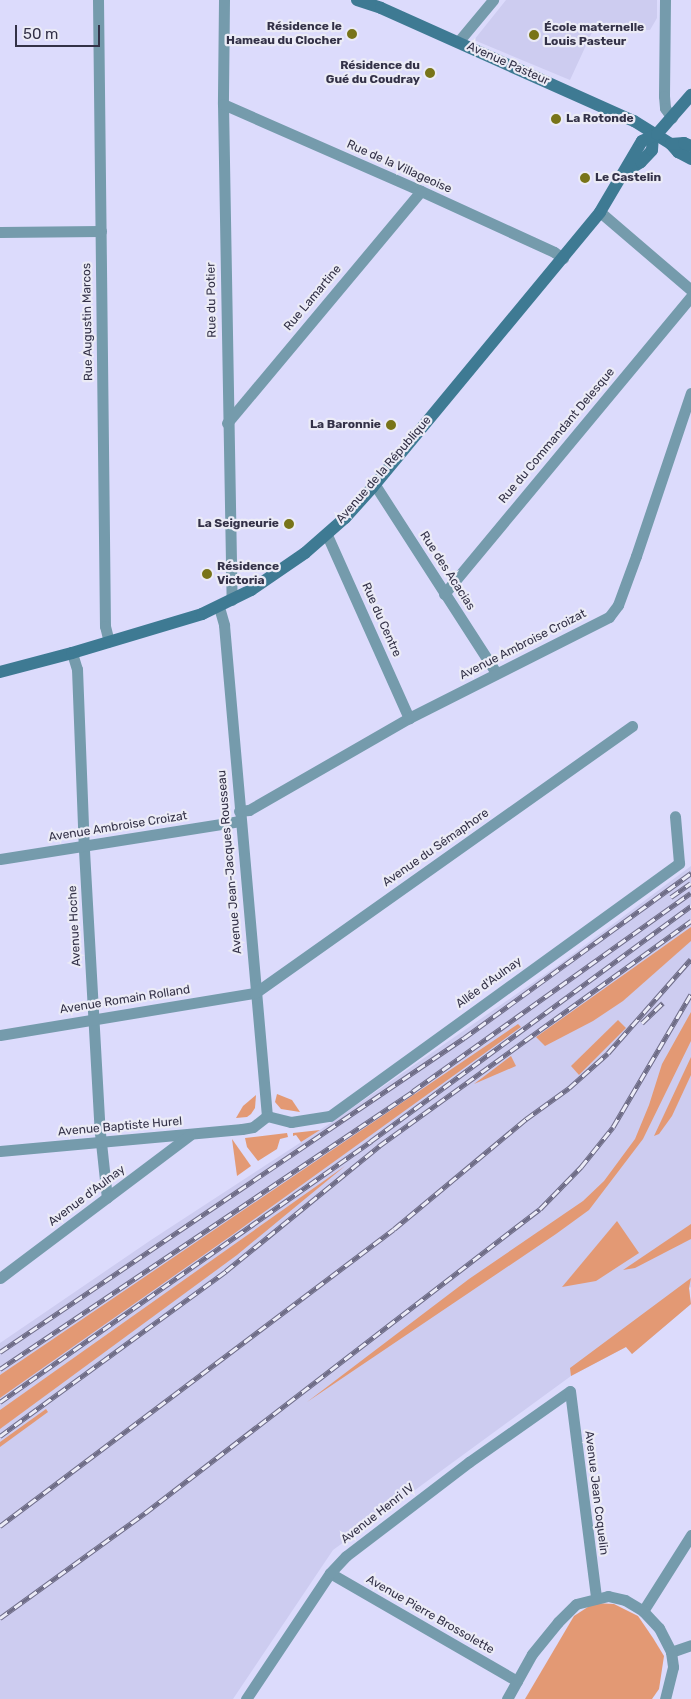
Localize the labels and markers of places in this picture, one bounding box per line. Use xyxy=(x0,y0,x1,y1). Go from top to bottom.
place label: Résidence le Hameau du Clocher xyxy=(226,20,342,48)
place label: École maternelle Louis Pasteur xyxy=(544,21,644,49)
marker: Résidence le Hameau du Clocher xyxy=(346,28,358,40)
marker: École maternelle Louis Pasteur xyxy=(528,29,540,41)
place label: Résidence du Gué du Coudray xyxy=(326,59,420,87)
marker: Résidence du Gué du Coudray xyxy=(424,67,436,79)
place label: La Rotonde xyxy=(566,112,634,126)
marker: La Rotonde xyxy=(550,113,562,125)
place label: Le Castelin xyxy=(595,171,661,185)
marker: Le Castelin xyxy=(579,172,591,184)
place label: La Baronnie xyxy=(310,418,381,432)
marker: La Baronnie xyxy=(385,419,397,431)
place label: La Seigneurie xyxy=(198,517,279,531)
marker: La Seigneurie xyxy=(283,518,295,530)
place label: Résidence Victoria xyxy=(217,560,279,588)
marker: Résidence Victoria xyxy=(201,568,213,580)

